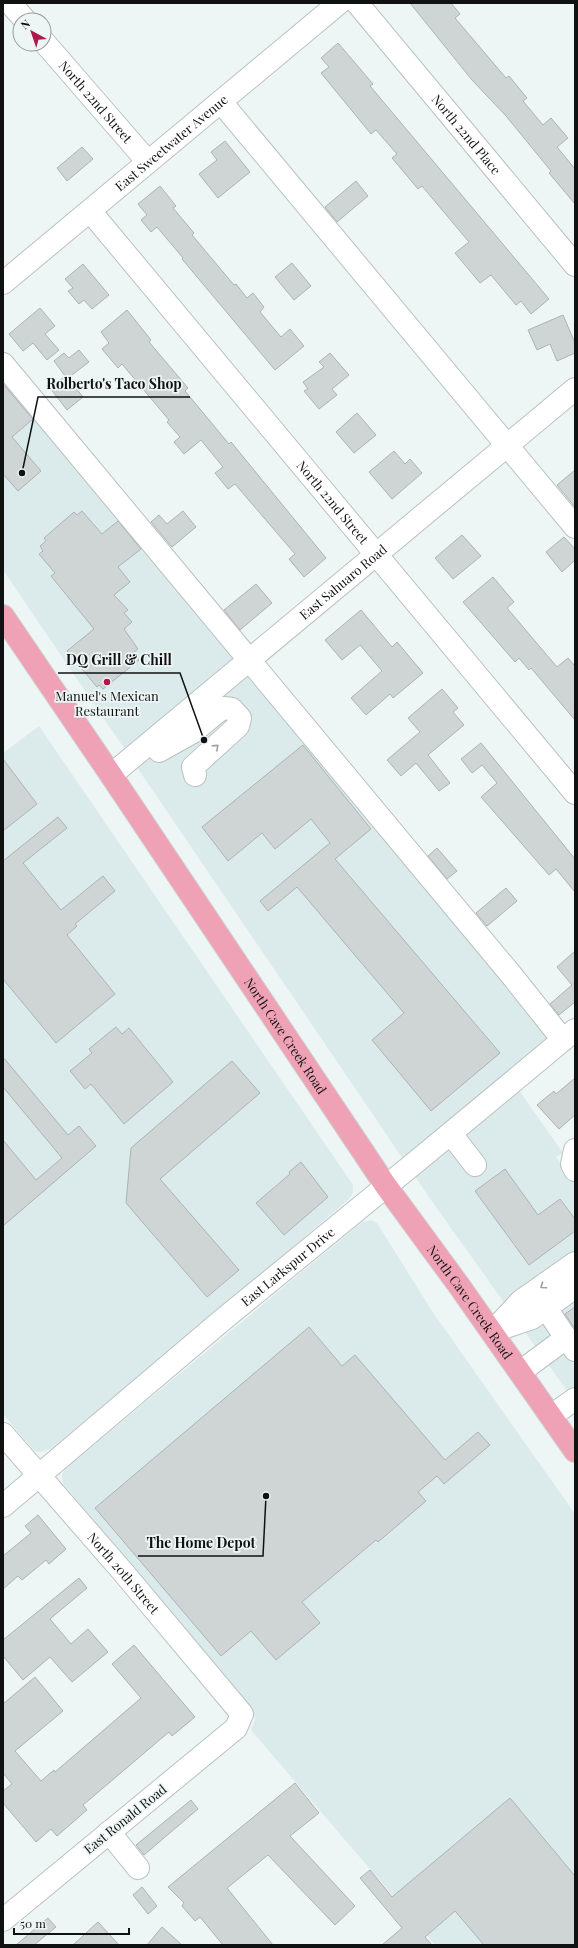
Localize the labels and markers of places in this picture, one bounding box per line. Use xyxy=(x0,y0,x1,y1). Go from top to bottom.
callout: Rolberto's Taco Shop xyxy=(38,371,190,397)
callout: DQ Grill & Chill xyxy=(58,647,180,673)
marker: Manuel's Mexican Restaurant xyxy=(102,677,112,687)
place label: Manuel's Mexican Restaurant xyxy=(55,687,159,719)
callout: The Home Depot xyxy=(138,1530,263,1556)

